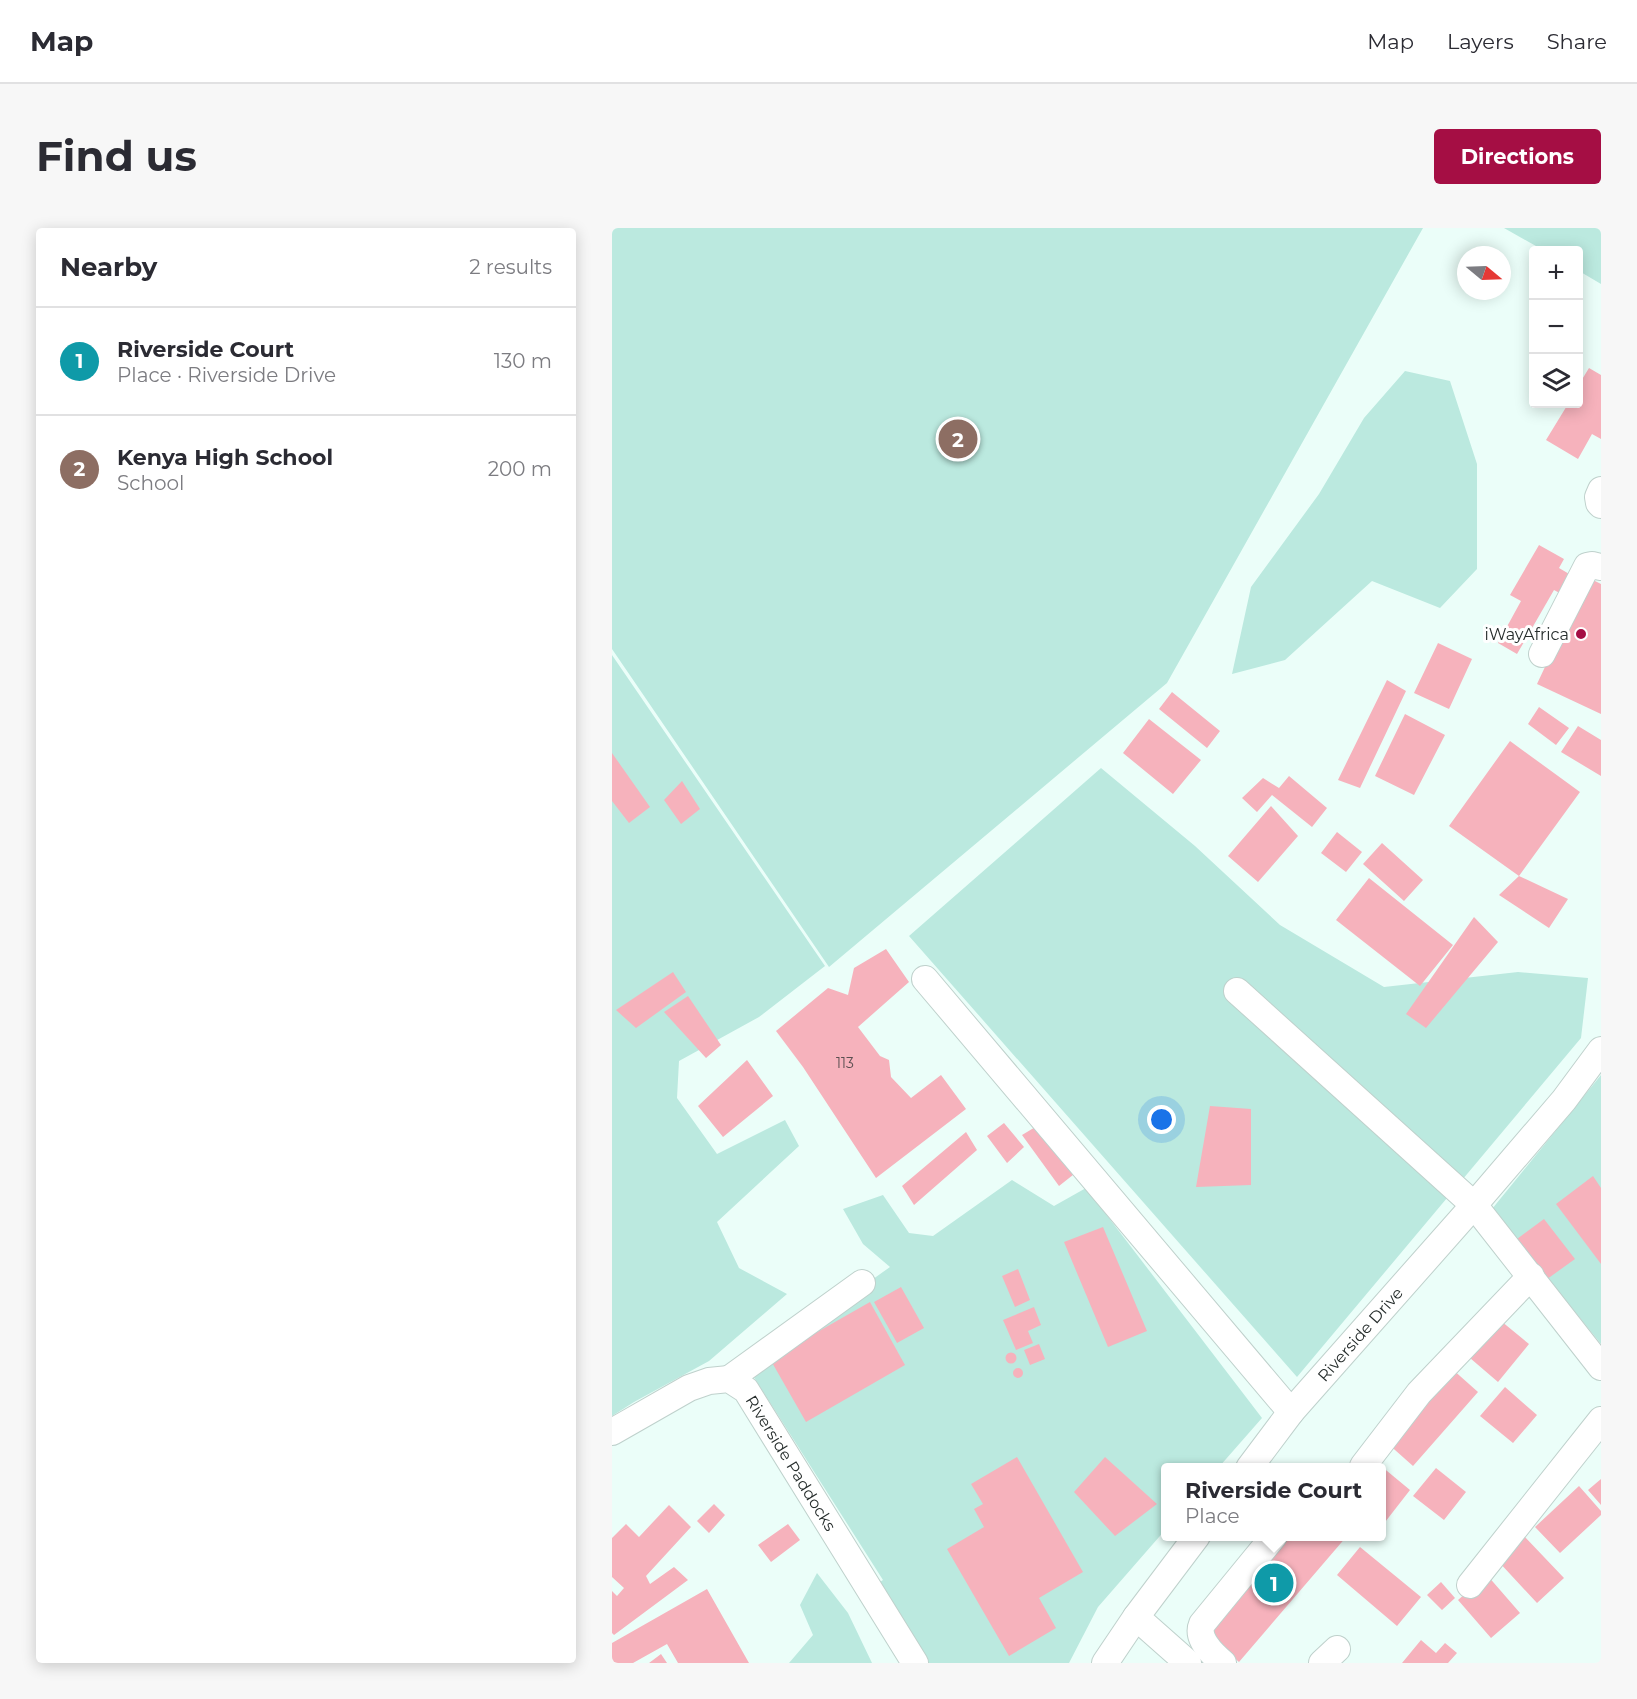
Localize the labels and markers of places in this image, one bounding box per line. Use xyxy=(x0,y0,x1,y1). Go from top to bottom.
pin: 2 xyxy=(938,416,978,462)
place label: iWayAfrica xyxy=(1484,625,1569,644)
marker: iWayAfrica xyxy=(1574,627,1588,641)
pin: 1 xyxy=(1254,1560,1294,1606)

